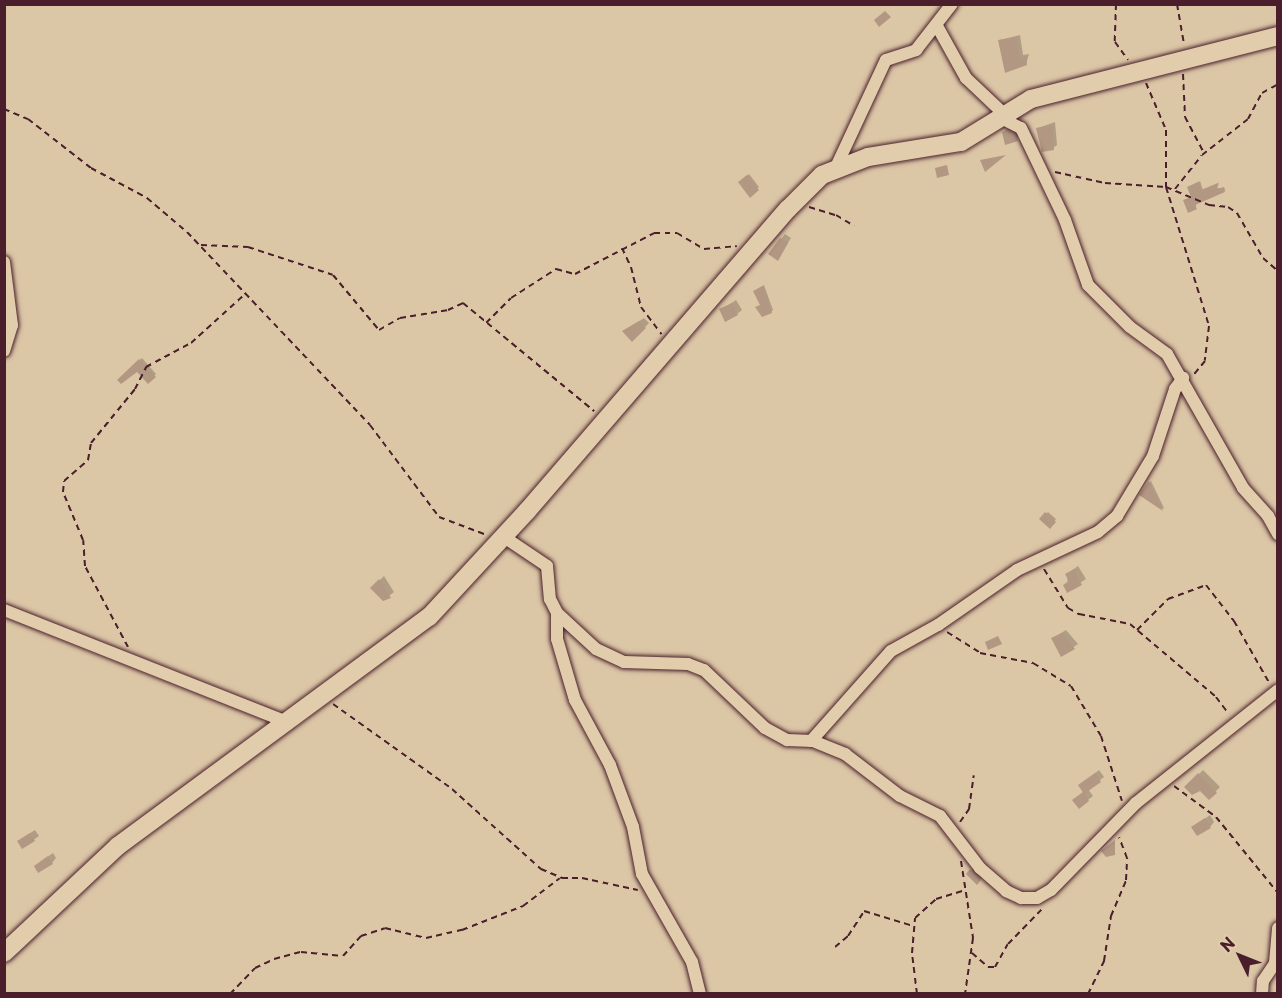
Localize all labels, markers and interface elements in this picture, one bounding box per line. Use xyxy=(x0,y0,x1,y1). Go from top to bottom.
north arrow xyxy=(1210,926,1270,986)
text: N xyxy=(1214,931,1240,957)

